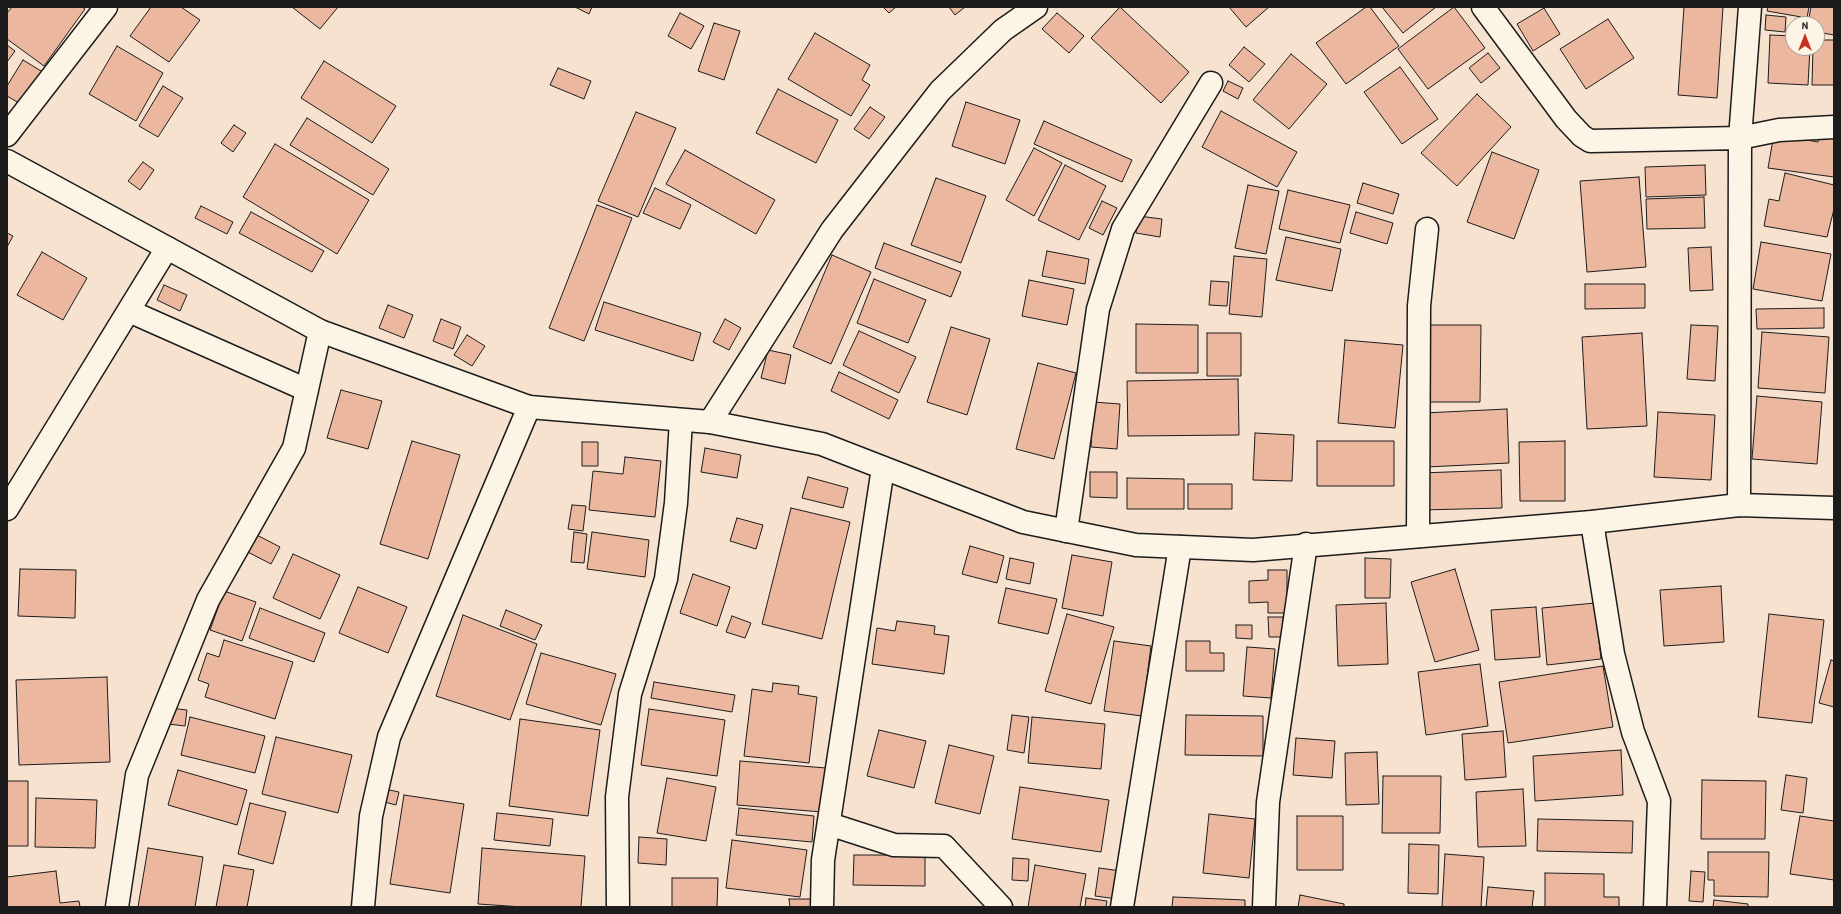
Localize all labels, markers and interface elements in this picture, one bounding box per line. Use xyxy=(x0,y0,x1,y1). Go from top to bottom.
north arrow xyxy=(1785,16,1825,56)
text: N xyxy=(1802,18,1808,32)

